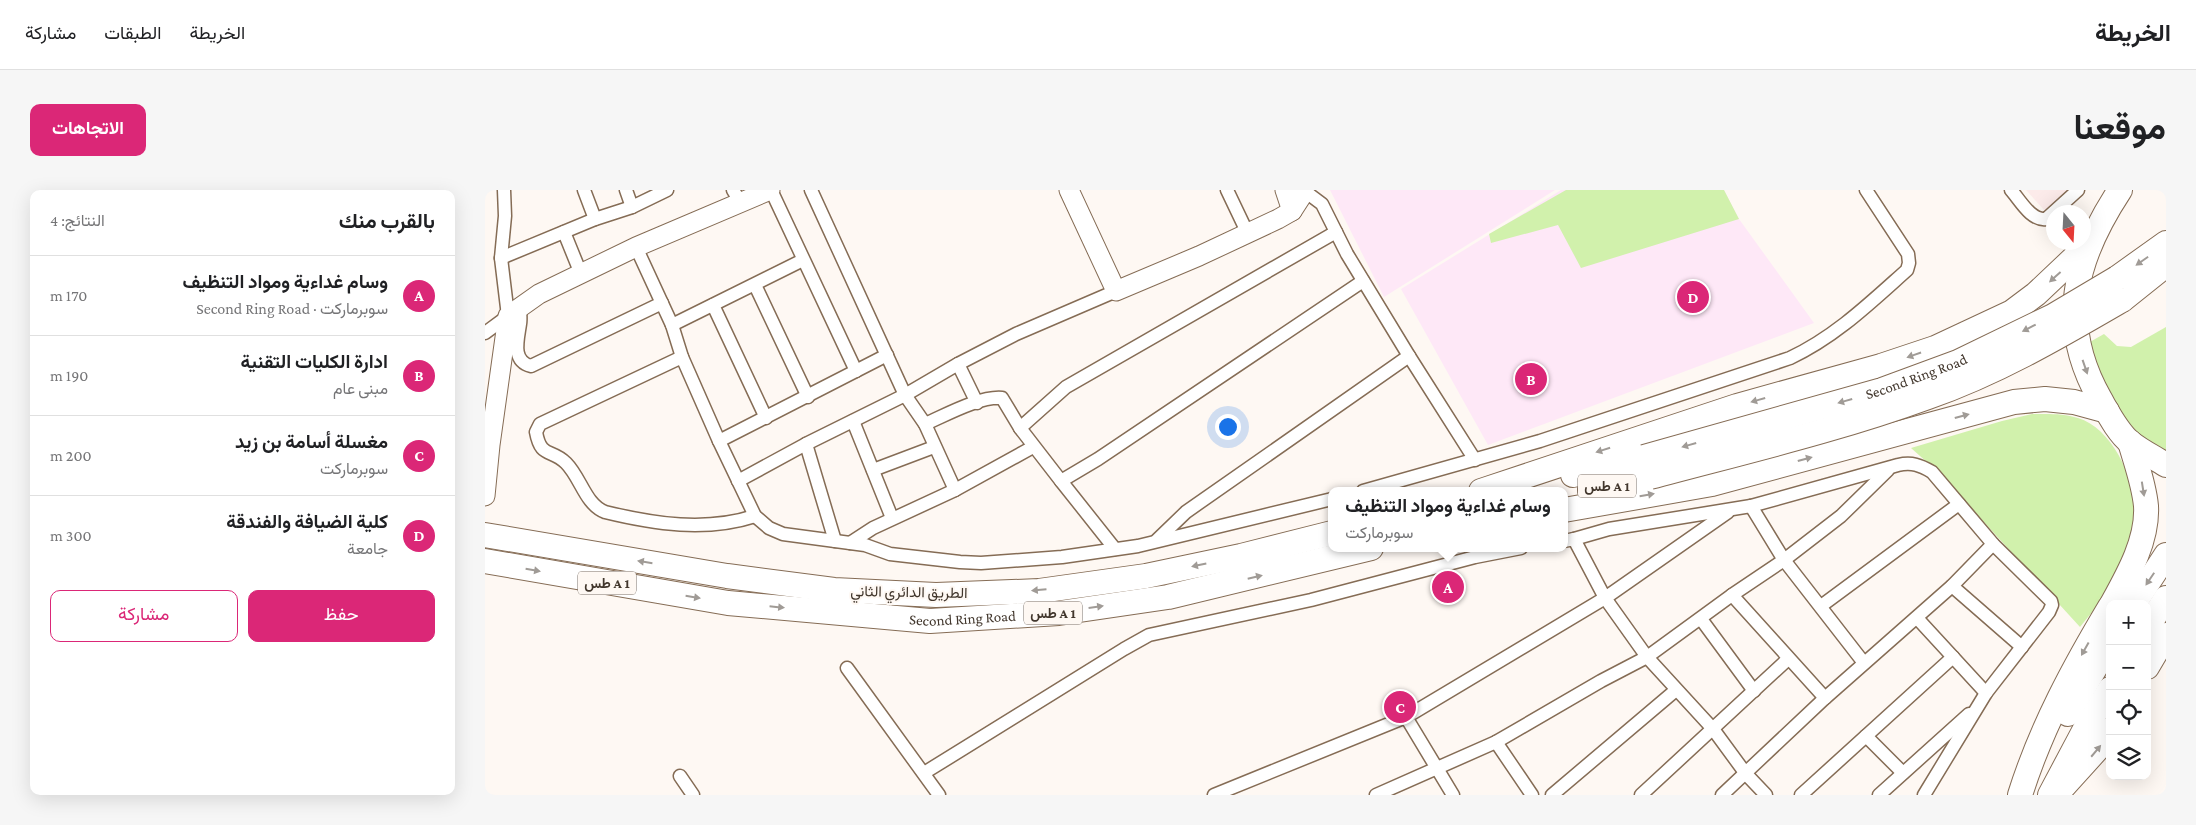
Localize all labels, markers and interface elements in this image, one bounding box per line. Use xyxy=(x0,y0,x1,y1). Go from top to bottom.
text: الخريطة xyxy=(2095,19,2171,46)
text: مشاركة xyxy=(25,23,76,43)
text: الطبقات xyxy=(104,23,161,43)
text: الخريطة xyxy=(189,23,245,43)
button: الاتجاهات xyxy=(30,104,146,156)
text: موقعنا xyxy=(2073,108,2166,147)
north arrow xyxy=(2046,205,2091,250)
text: بالقرب منك xyxy=(339,209,435,233)
text: النتائج: 4 xyxy=(50,212,105,229)
one-way arrow xyxy=(2135,256,2148,266)
text: وسام غداءية ومواد التنظيف xyxy=(182,271,388,292)
one-way arrow xyxy=(2049,271,2061,283)
pin: D xyxy=(1677,278,1709,316)
text: 170 m xyxy=(50,287,87,304)
text: A xyxy=(414,287,424,304)
text: سوبرماركت · Second Ring Road xyxy=(196,300,388,317)
one-way arrow xyxy=(2021,324,2036,333)
text: ادارة الكليات التقنية xyxy=(240,351,388,372)
street label: Second Ring Road xyxy=(1864,351,1970,402)
one-way arrow xyxy=(1906,351,1921,359)
pin: B xyxy=(1515,360,1547,398)
one-way arrow xyxy=(2082,360,2090,375)
text: 190 m xyxy=(50,367,88,384)
text: B xyxy=(414,367,424,384)
text: مبنى عام xyxy=(333,380,388,397)
one-way arrow xyxy=(1750,397,1765,405)
one-way arrow xyxy=(1838,397,1853,405)
one-way arrow xyxy=(1954,412,1969,420)
your location xyxy=(1215,414,1241,440)
text: مغسلة أسامة بن زيد xyxy=(235,431,388,452)
one-way arrow xyxy=(1681,441,1696,449)
text: 200 m xyxy=(50,447,92,464)
text: C xyxy=(414,447,424,464)
one-way arrow xyxy=(1596,447,1611,455)
one-way arrow xyxy=(1797,455,1812,463)
text: سوبرماركت xyxy=(320,460,388,477)
road number: طس A 1 xyxy=(1578,474,1636,498)
one-way arrow xyxy=(2139,481,2147,497)
popup xyxy=(1328,487,1568,552)
one-way arrow xyxy=(1639,491,1655,499)
text: وسام غداءية ومواد التنظيف xyxy=(1345,495,1551,516)
text: كلية الضيافة والفندقة xyxy=(226,511,388,532)
text: سوبرماركت xyxy=(1345,524,1413,541)
text: 300 m xyxy=(50,527,92,544)
text: D xyxy=(413,527,425,544)
text: جامعة xyxy=(347,540,388,557)
one-way arrow xyxy=(636,558,652,566)
one-way arrow xyxy=(1192,561,1207,569)
one-way arrow xyxy=(525,566,541,574)
pin: A xyxy=(1432,568,1464,606)
road number: طس A 1 xyxy=(578,572,636,594)
one-way arrow xyxy=(1248,573,1263,581)
one-way arrow xyxy=(2145,573,2155,586)
street label: الطريق الدائري الثاني xyxy=(850,583,968,606)
one-way arrow xyxy=(1031,587,1047,595)
button: مشاركة xyxy=(50,590,238,642)
button: حفظ xyxy=(248,590,435,642)
one-way arrow xyxy=(686,593,702,601)
map controls xyxy=(2106,600,2151,780)
button: + xyxy=(2106,600,2151,645)
road number: طس A 1 xyxy=(1024,602,1082,624)
one-way arrow xyxy=(769,603,785,611)
one-way arrow xyxy=(1088,603,1104,611)
street label: Second Ring Road xyxy=(909,608,1016,629)
one-way arrow xyxy=(2081,641,2089,656)
button: − xyxy=(2106,645,2151,690)
pin: C xyxy=(1384,688,1416,726)
button: locate xyxy=(2106,690,2151,735)
button: layers xyxy=(2106,735,2151,780)
one-way arrow xyxy=(2090,745,2101,758)

